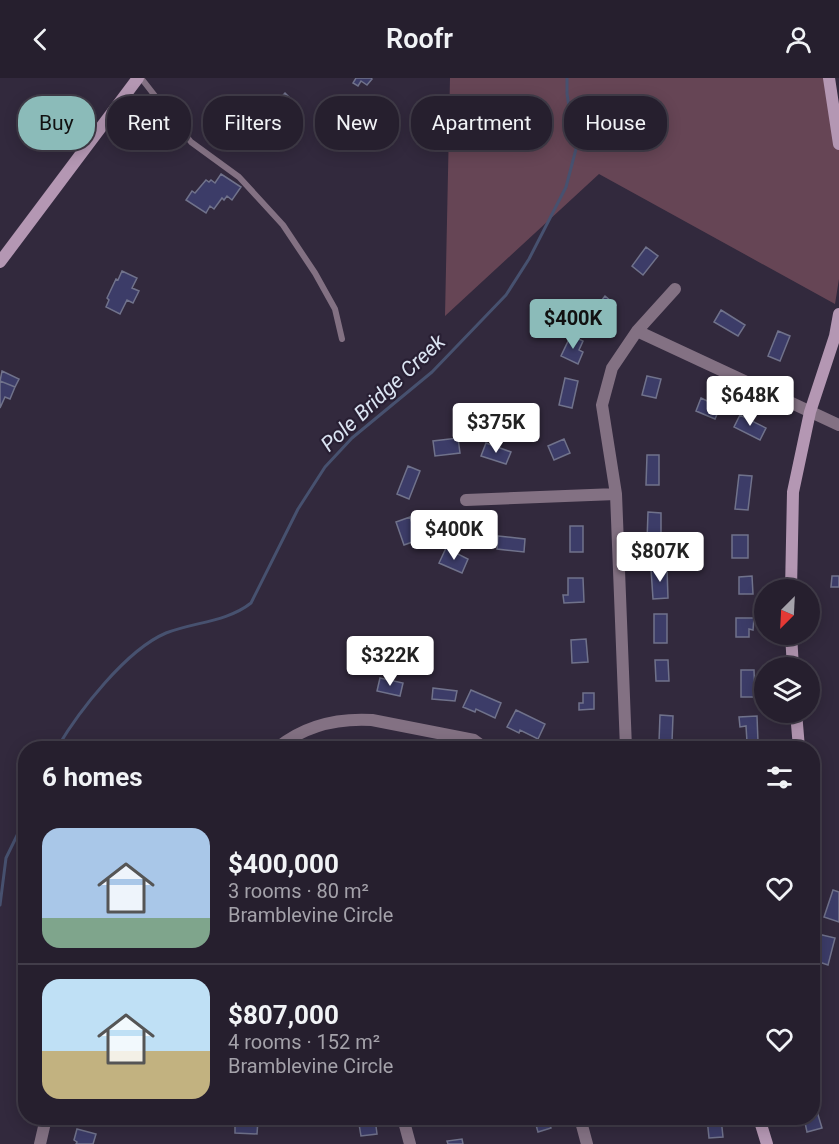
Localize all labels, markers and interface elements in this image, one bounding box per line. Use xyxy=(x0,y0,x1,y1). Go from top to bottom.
icon: back xyxy=(24,23,57,56)
text: Roofr xyxy=(386,23,453,55)
icon: person xyxy=(782,23,815,56)
chip: Buy xyxy=(18,96,95,150)
chip: Rent xyxy=(107,96,191,150)
chip: Filters xyxy=(203,96,303,150)
chip: New xyxy=(315,96,399,150)
chip: Apartment xyxy=(411,96,552,150)
chip: House xyxy=(564,96,667,150)
pin: $400K xyxy=(531,299,615,350)
text: $400K xyxy=(544,306,602,330)
water label: Pole Bridge Creek xyxy=(316,329,450,457)
pin: $648K xyxy=(708,376,792,427)
text: $648K xyxy=(721,383,779,407)
pin: $375K xyxy=(454,403,538,454)
text: $375K xyxy=(467,410,525,434)
pin: $400K xyxy=(412,510,496,561)
text: $400K xyxy=(425,517,483,541)
pin: $807K xyxy=(618,532,702,583)
text: $807K xyxy=(631,539,689,563)
north arrow xyxy=(754,579,820,645)
map controls xyxy=(754,579,820,723)
pin: $322K xyxy=(348,636,432,687)
text: $322K xyxy=(361,643,419,667)
button: layers xyxy=(754,657,820,723)
icon: filters xyxy=(763,761,796,794)
text: 6 homes xyxy=(42,762,143,792)
text: $400,000 xyxy=(228,849,339,879)
icon: home xyxy=(90,852,162,924)
icon: heart xyxy=(763,872,796,905)
text: 3 rooms · 80 m² xyxy=(228,879,369,903)
text: Bramblevine Circle xyxy=(228,903,393,927)
text: $807,000 xyxy=(228,1000,339,1030)
icon: home xyxy=(90,1003,162,1075)
icon: heart xyxy=(763,1023,796,1056)
text: 4 rooms · 152 m² xyxy=(228,1030,380,1054)
text: Bramblevine Circle xyxy=(228,1054,393,1078)

